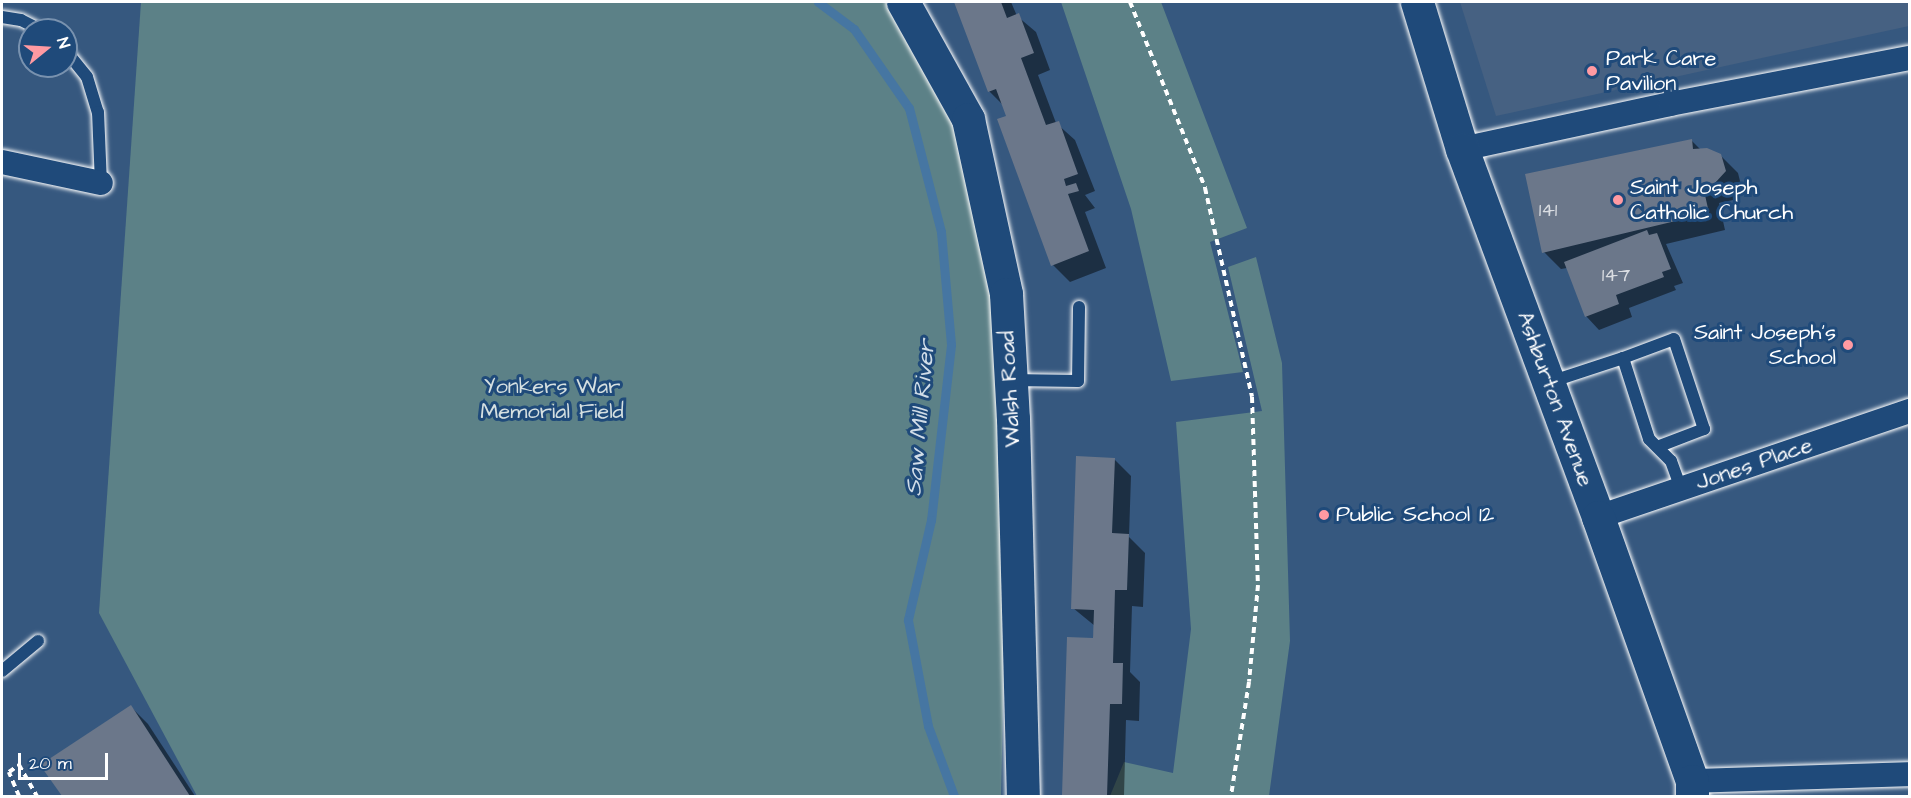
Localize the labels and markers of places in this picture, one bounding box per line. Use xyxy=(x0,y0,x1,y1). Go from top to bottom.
place label: Park Care Pavilion xyxy=(1606,45,1716,96)
marker: Park Care Pavilion xyxy=(1583,62,1601,80)
place label: Saint Joseph Catholic Church xyxy=(1630,174,1793,226)
marker: Saint Joseph Catholic Church xyxy=(1611,193,1625,207)
place label: Saint Joseph's School xyxy=(1694,319,1836,370)
marker: Saint Joseph's School xyxy=(1841,338,1855,352)
place label: Public School 12 xyxy=(1336,502,1494,528)
marker: Public School 12 xyxy=(1317,508,1331,522)

